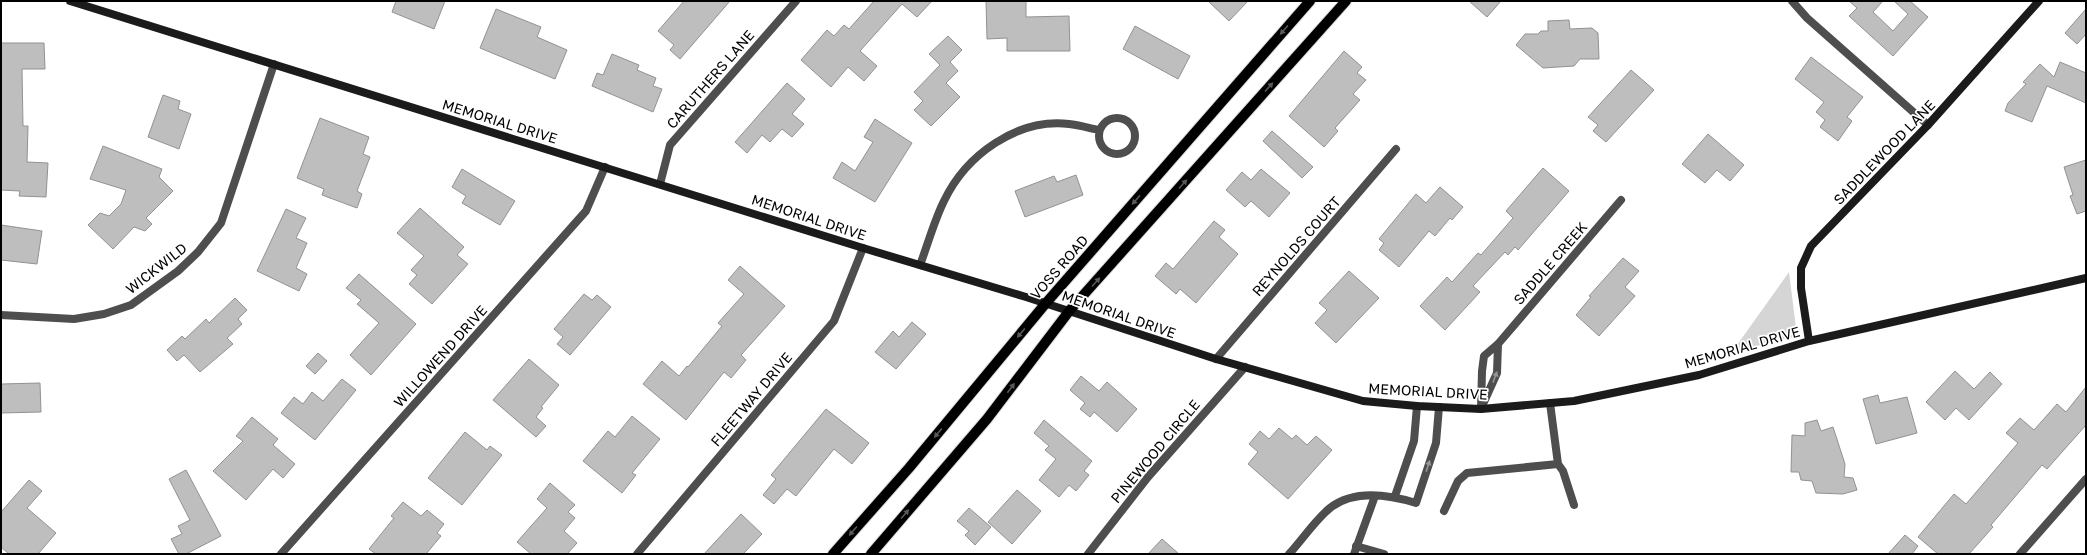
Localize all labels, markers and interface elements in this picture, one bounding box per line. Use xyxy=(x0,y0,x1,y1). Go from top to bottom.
one-way arrow xyxy=(1280,25,1289,36)
street label: CARUTHERS LANE xyxy=(663,26,757,132)
one-way arrow xyxy=(1264,83,1273,92)
street label: MEMORIAL DRIVE xyxy=(440,95,560,147)
street label: SADDLEWOOD LANE xyxy=(1830,96,1938,208)
one-way arrow xyxy=(1178,179,1187,190)
street label: MEMORIAL DRIVE xyxy=(750,190,868,244)
street label: REYNOLDS COURT xyxy=(1248,192,1344,299)
one-way arrow xyxy=(1132,194,1141,205)
street label: SADDLE CREEK xyxy=(1510,218,1591,308)
street label: VOSS ROAD xyxy=(1026,231,1092,303)
street label: WICKWILD xyxy=(122,239,190,297)
one-way arrow xyxy=(1092,276,1101,287)
street label: MEMORIAL DRIVE xyxy=(1060,287,1178,341)
street label: WILLOWEND DRIVE xyxy=(390,302,490,410)
street label: MEMORIAL DRIVE xyxy=(1682,322,1802,372)
one-way arrow xyxy=(1017,327,1026,338)
street label: FLEETWAY DRIVE xyxy=(707,349,795,449)
one-way arrow xyxy=(1492,371,1498,383)
street label: MEMORIAL DRIVE xyxy=(1368,379,1488,403)
one-way arrow xyxy=(1006,382,1015,393)
street label: PINEWOOD CIRCLE xyxy=(1107,396,1203,506)
one-way arrow xyxy=(934,427,943,438)
one-way arrow xyxy=(1425,460,1431,472)
one-way arrow xyxy=(901,508,910,519)
one-way arrow xyxy=(849,526,858,536)

